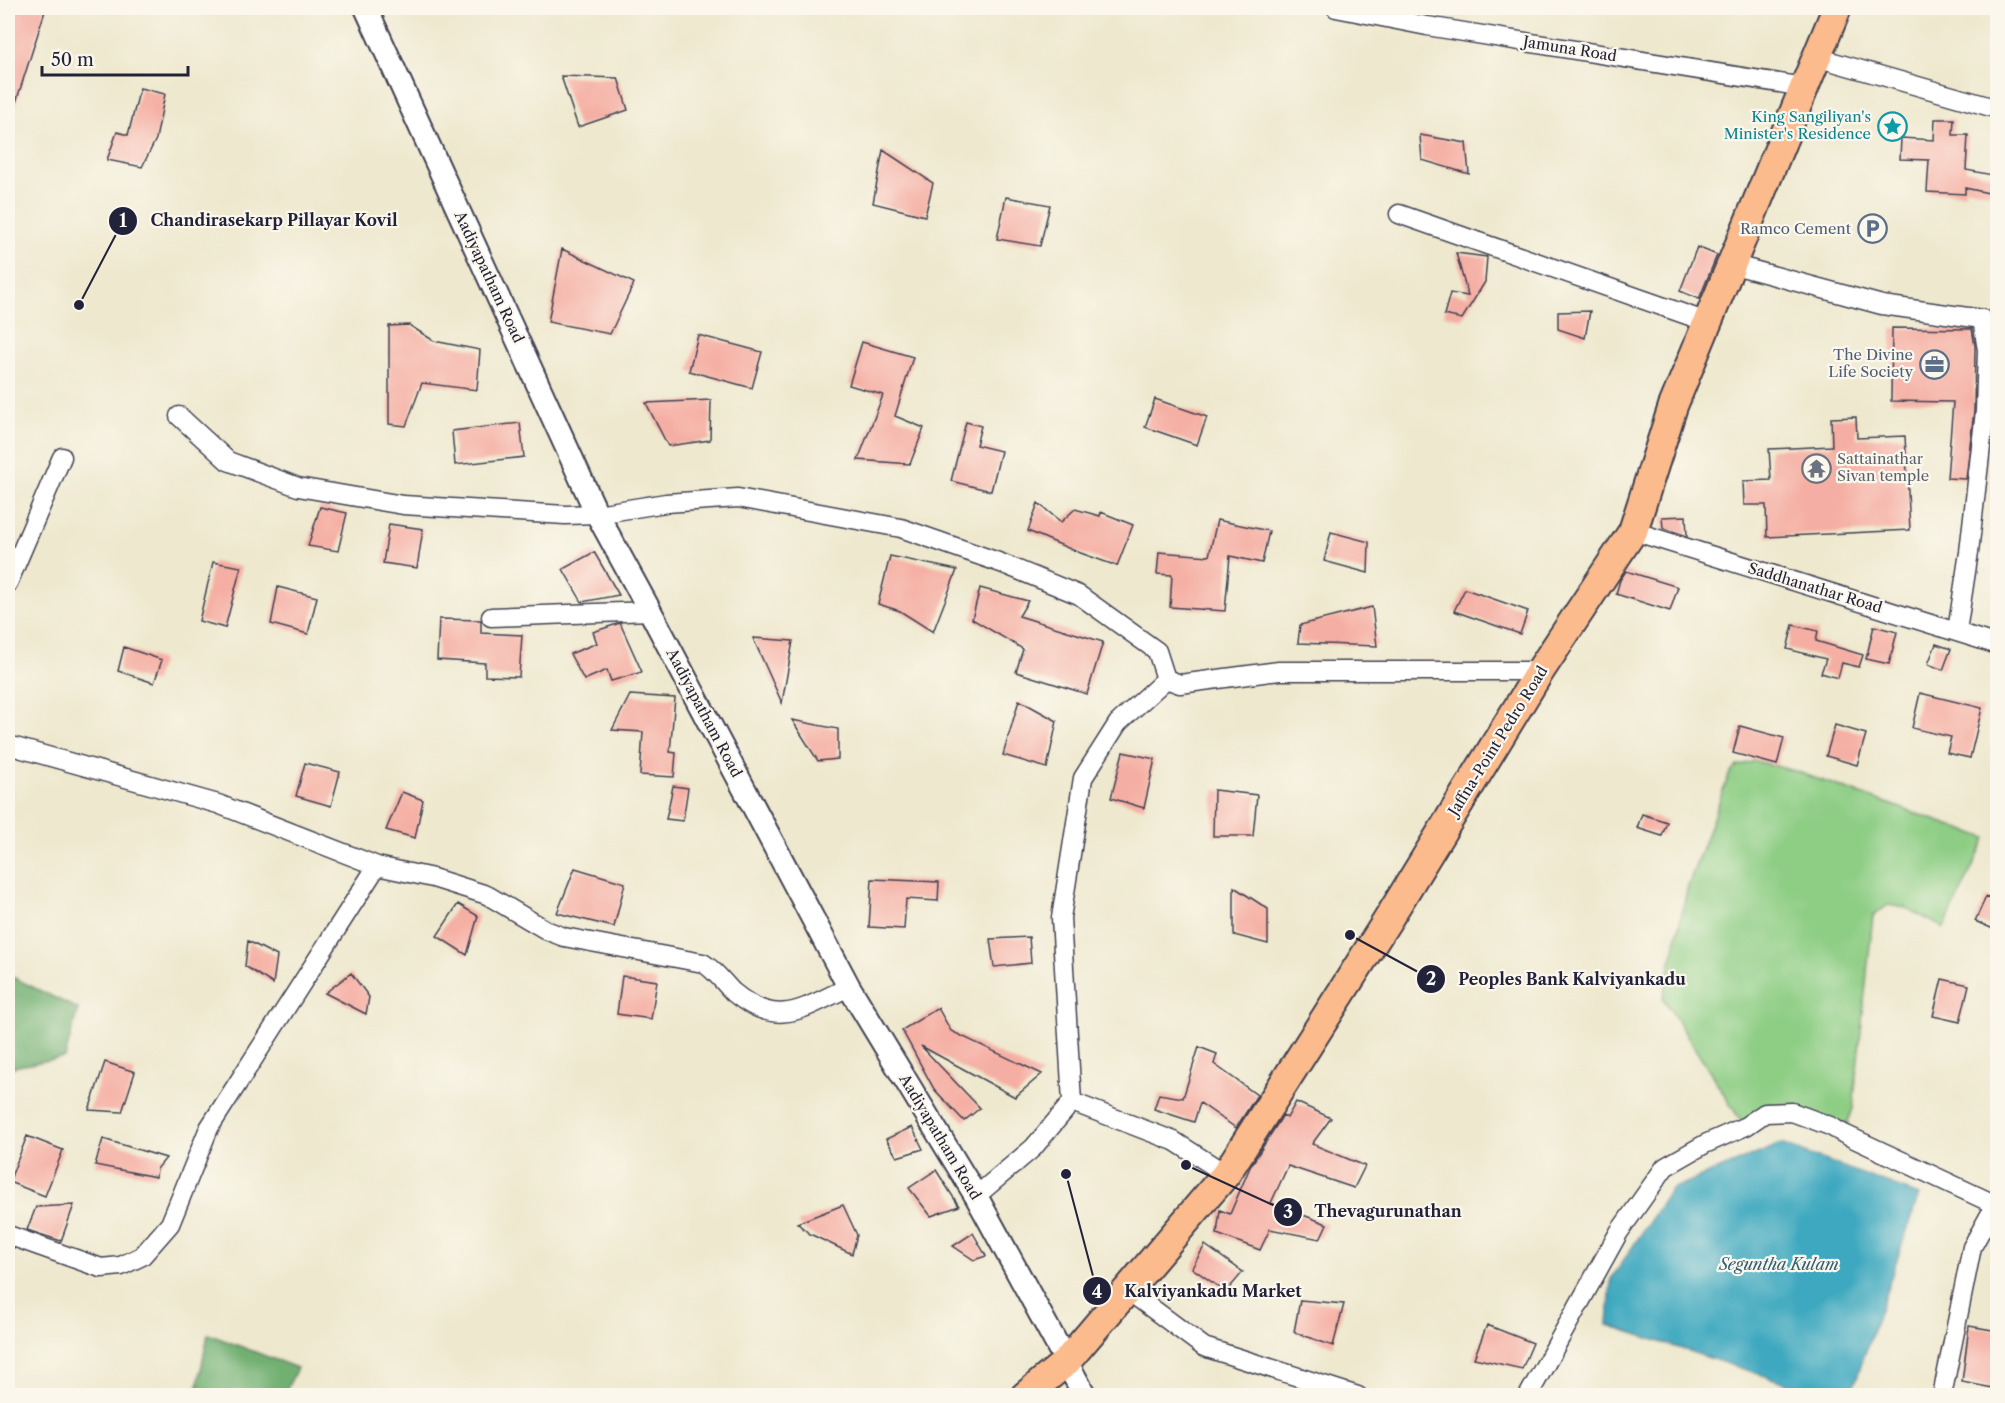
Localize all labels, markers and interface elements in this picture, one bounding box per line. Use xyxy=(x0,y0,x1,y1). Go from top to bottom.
street label: Jamuna Road xyxy=(1520,31,1618,65)
scale bar xyxy=(42,39,188,77)
text: 50 m xyxy=(51,49,94,71)
place label: King Sangiliyan's Minister's Residence xyxy=(1724,107,1871,143)
place icon: King Sangiliyan's Minister's Residence xyxy=(1876,110,1908,142)
callout: Chandirasekarp Pillayar Kovil xyxy=(108,204,410,238)
street label: Aadiyapatham Road xyxy=(450,207,528,346)
text: 1 xyxy=(119,210,127,232)
text: Chandirasekarp Pillayar Kovil xyxy=(150,210,398,230)
parking icon: Ramco Cement xyxy=(1856,213,1888,245)
place label: Ramco Cement xyxy=(1740,219,1852,238)
place label: The Divine Life Society xyxy=(1828,345,1914,381)
office icon: The Divine Life Society xyxy=(1918,348,1950,380)
place label: Sattainathar Sivan temple xyxy=(1837,449,1929,485)
temple icon: Sattainathar Sivan temple xyxy=(1800,452,1832,484)
street label: Saddhanathar Road xyxy=(1746,558,1885,617)
street label: Aadiyapatham Road xyxy=(662,644,746,780)
street label: Jaffna-Point Pedro Road xyxy=(1443,662,1551,821)
callout: Peoples Bank Kalviyankadu xyxy=(1416,962,1698,996)
text: 2 xyxy=(1426,968,1436,990)
text: Peoples Bank Kalviyankadu xyxy=(1458,969,1686,989)
street label: Aadiyapatham Road xyxy=(895,1070,985,1203)
callout: Thevagurunathan xyxy=(1273,1195,1474,1229)
text: 3 xyxy=(1283,1201,1293,1223)
text: Thevagurunathan xyxy=(1314,1201,1462,1221)
water label: Seguntha Kulam xyxy=(1718,1254,1839,1274)
callout: Kalviyankadu Market xyxy=(1082,1274,1313,1308)
text: 4 xyxy=(1092,1281,1102,1303)
text: Kalviyankadu Market xyxy=(1124,1281,1302,1301)

